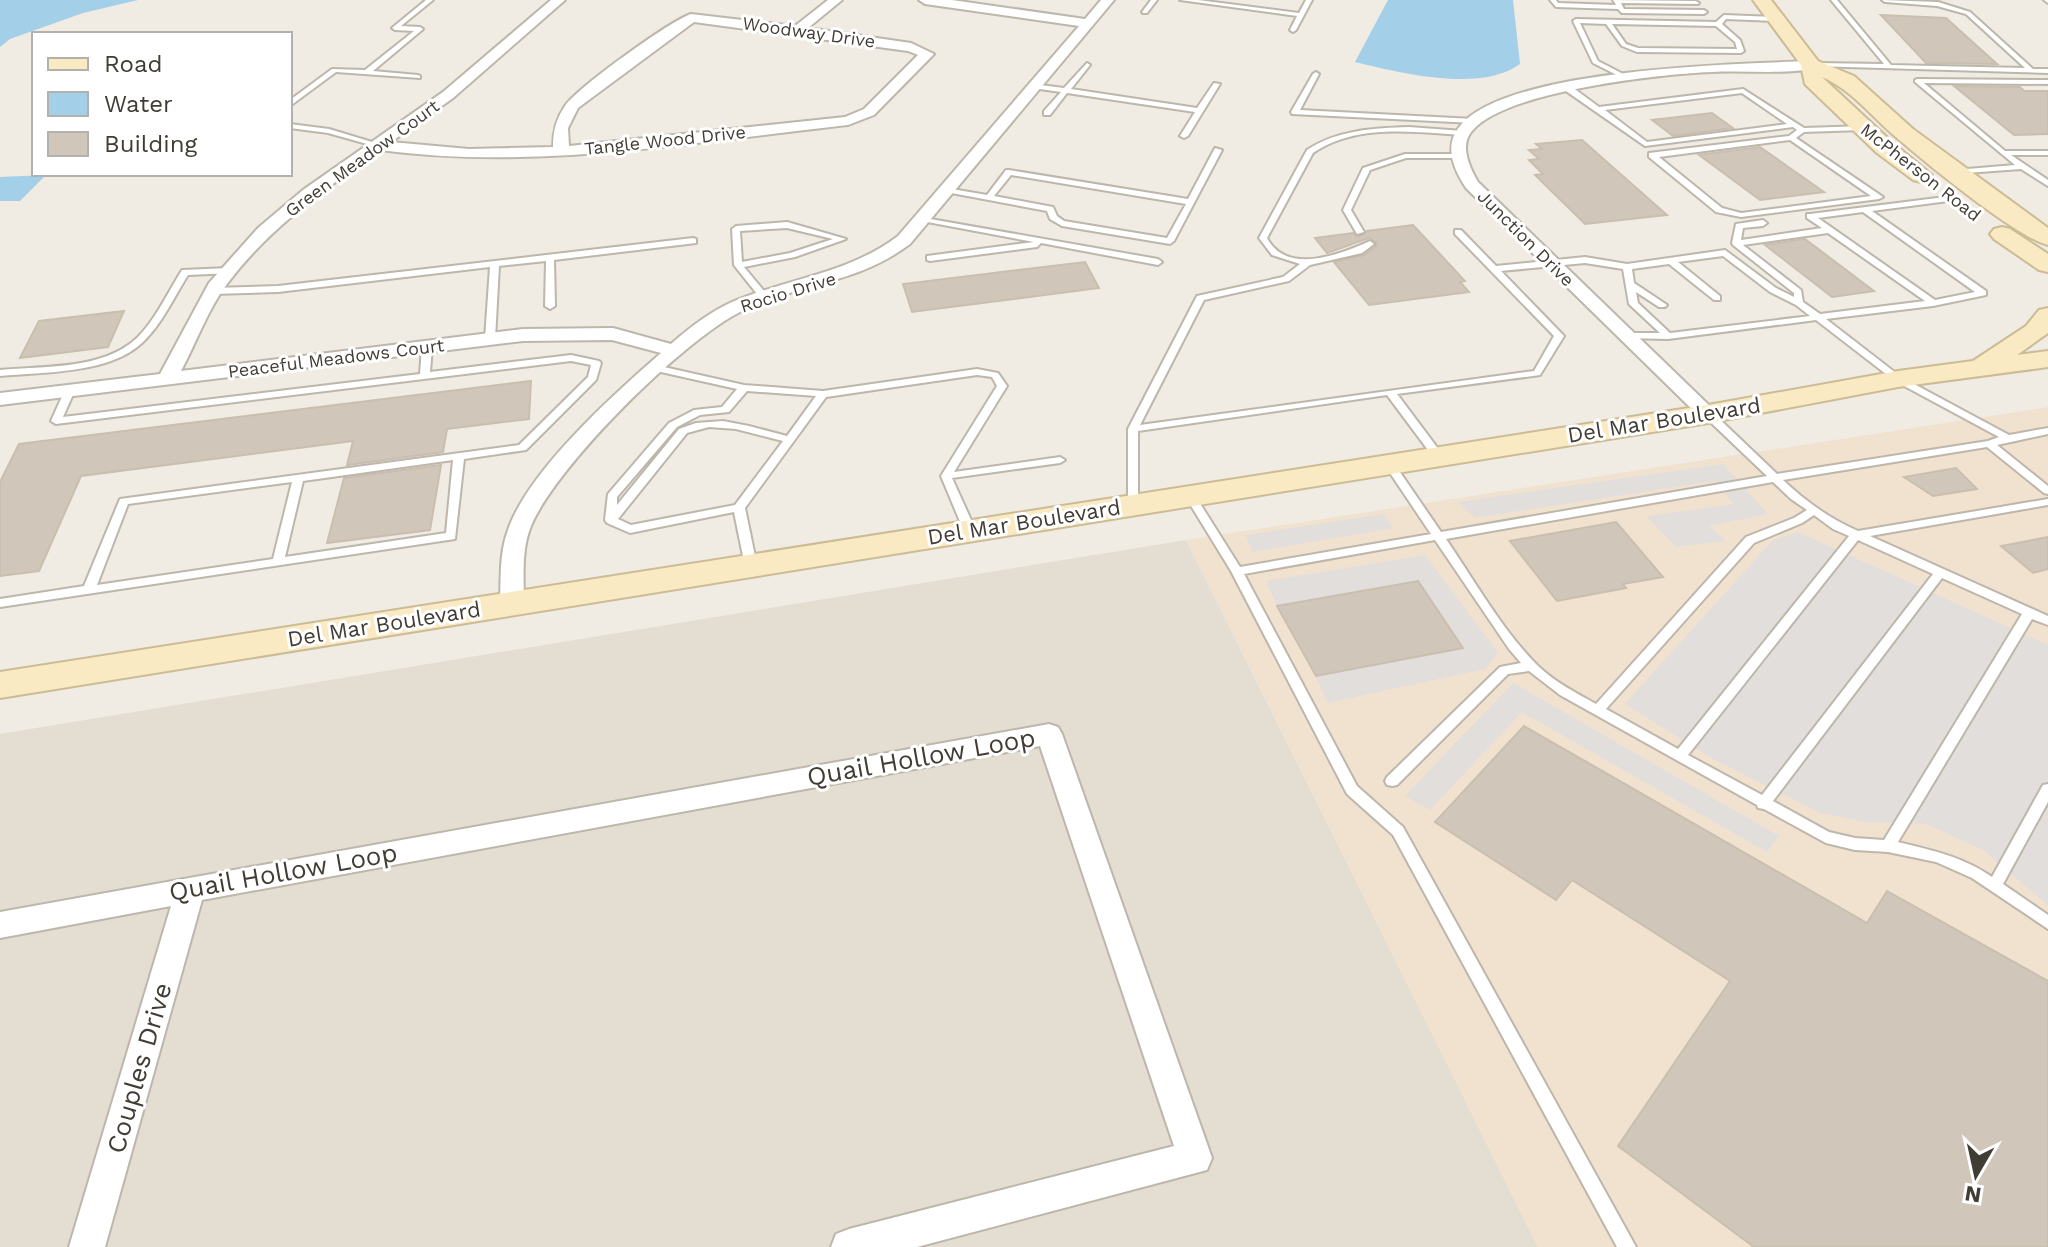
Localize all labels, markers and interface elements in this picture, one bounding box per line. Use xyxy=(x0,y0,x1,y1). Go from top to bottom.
street label: Woodway Drive xyxy=(741,12,877,52)
legend xyxy=(32,32,292,176)
text: Road xyxy=(104,50,163,78)
text: Water xyxy=(104,90,173,118)
street label: Green Meadow Court xyxy=(281,95,443,221)
street label: McPherson Road xyxy=(1857,119,1985,225)
street label: Tangle Wood Drive xyxy=(583,121,747,159)
text: Building xyxy=(104,130,197,158)
street label: Junction Drive xyxy=(1473,185,1579,291)
street label: Rocio Drive xyxy=(738,267,838,317)
street label: Peaceful Meadows Court xyxy=(227,334,446,382)
street label: Del Mar Boulevard xyxy=(1566,392,1762,448)
street label: Del Mar Boulevard xyxy=(926,494,1122,550)
street label: Del Mar Boulevard xyxy=(286,596,482,652)
street label: Quail Hollow Loop xyxy=(805,722,1037,792)
street label: Quail Hollow Loop xyxy=(167,837,399,907)
street label: Couples Drive xyxy=(100,979,178,1157)
north arrow xyxy=(1936,1135,2016,1215)
text: N xyxy=(1963,1181,1983,1208)

